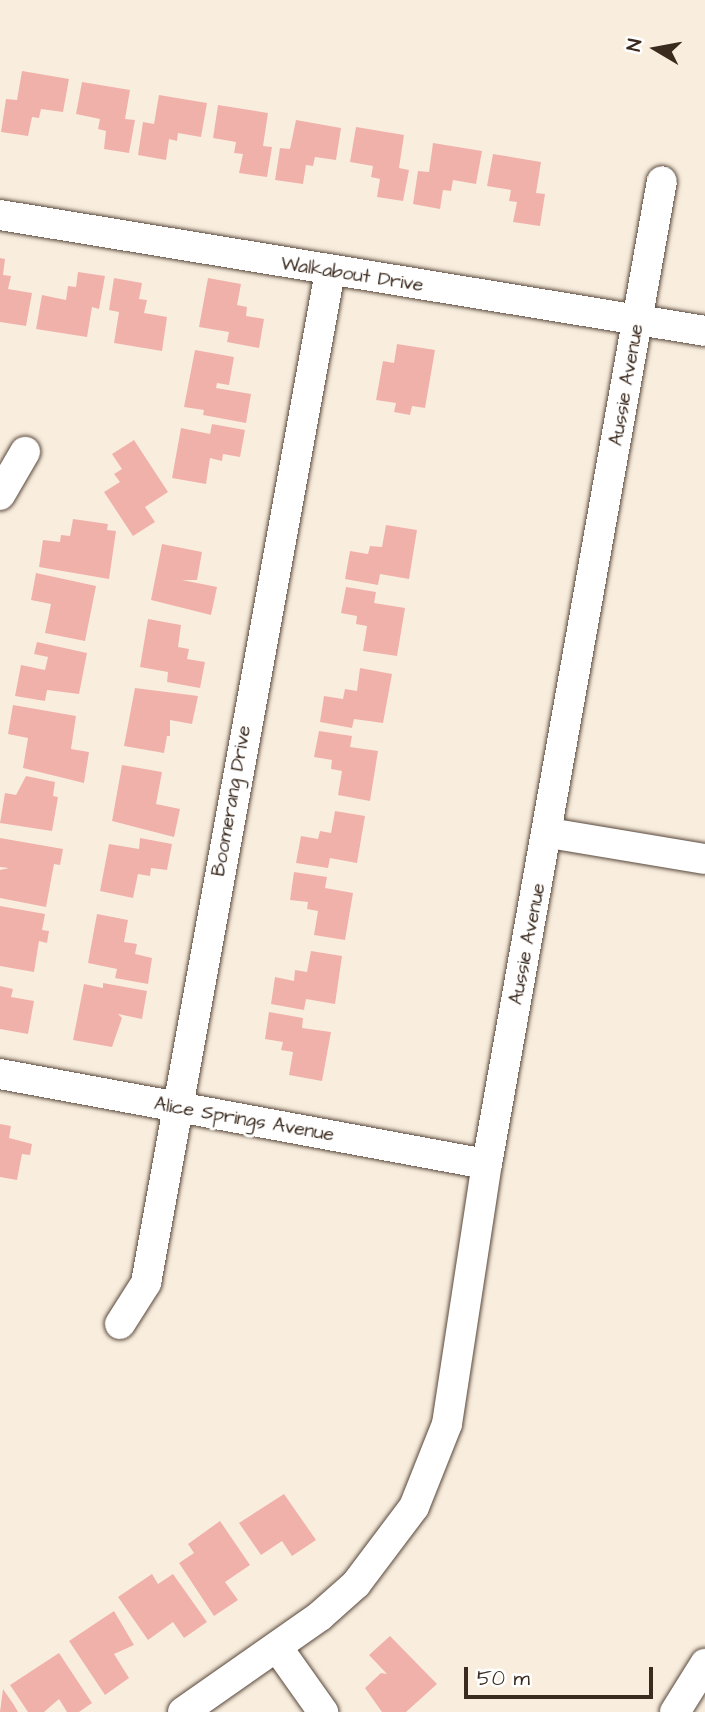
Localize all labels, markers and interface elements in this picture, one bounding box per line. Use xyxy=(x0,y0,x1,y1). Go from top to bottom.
north arrow xyxy=(621,14,691,84)
text: N xyxy=(620,37,649,53)
street label: Walkabout Drive xyxy=(279,252,425,298)
street label: Aussie Avenue xyxy=(605,322,649,448)
street label: Boomerang Drive xyxy=(208,724,256,878)
street label: Aussie Avenue xyxy=(505,881,551,1007)
street label: Alice Springs Avenue xyxy=(152,1093,336,1147)
scale bar xyxy=(467,1652,656,1696)
text: 50 m xyxy=(477,1664,530,1693)

